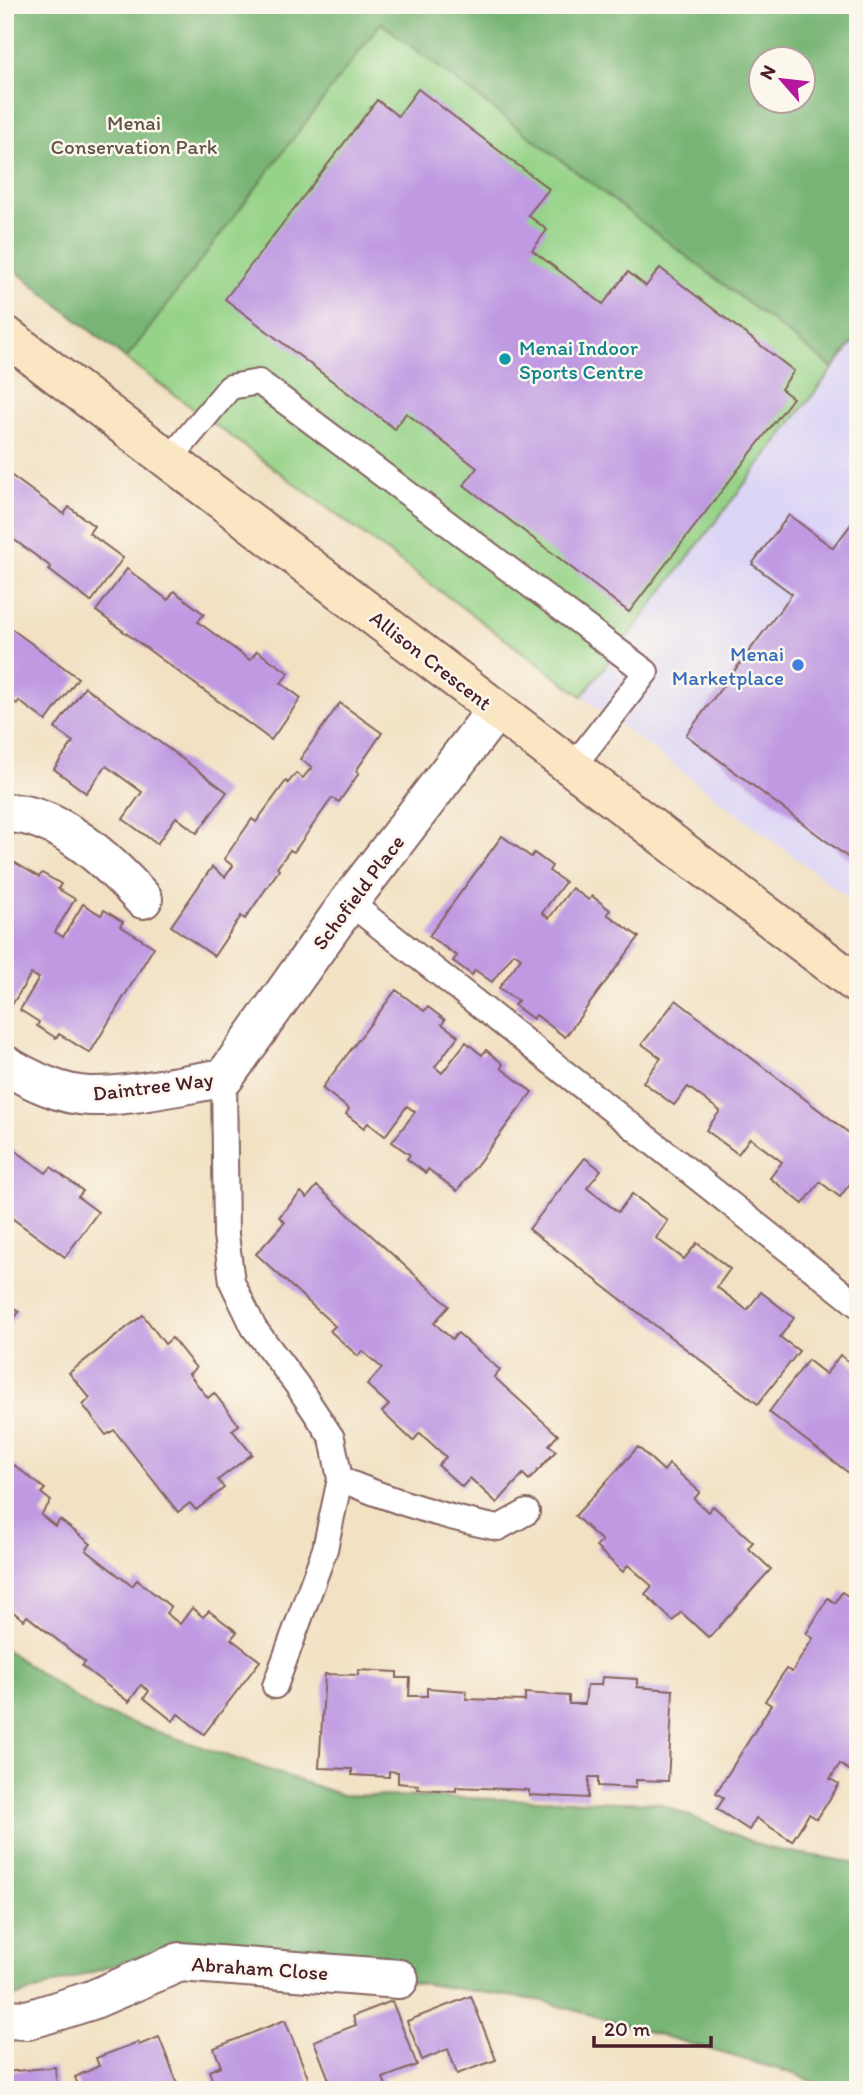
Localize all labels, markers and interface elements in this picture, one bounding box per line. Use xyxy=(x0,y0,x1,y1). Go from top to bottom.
north arrow xyxy=(748,46,818,116)
text: N xyxy=(754,61,781,83)
park label: Menai Conservation Park xyxy=(51,110,218,159)
place label: Menai Indoor Sports Centre xyxy=(519,335,644,384)
marker: Menai Indoor Sports Centre xyxy=(497,351,513,367)
street label: Allison Crescent xyxy=(365,605,497,715)
place label: Menai Marketplace xyxy=(672,641,784,690)
marker: Menai Marketplace xyxy=(790,657,806,673)
street label: Schofield Place xyxy=(307,830,409,954)
street label: Daintree Way xyxy=(91,1066,215,1106)
street label: Abraham Close xyxy=(191,1951,329,1985)
scale bar xyxy=(594,2004,711,2048)
text: 20 m xyxy=(604,2016,651,2041)

